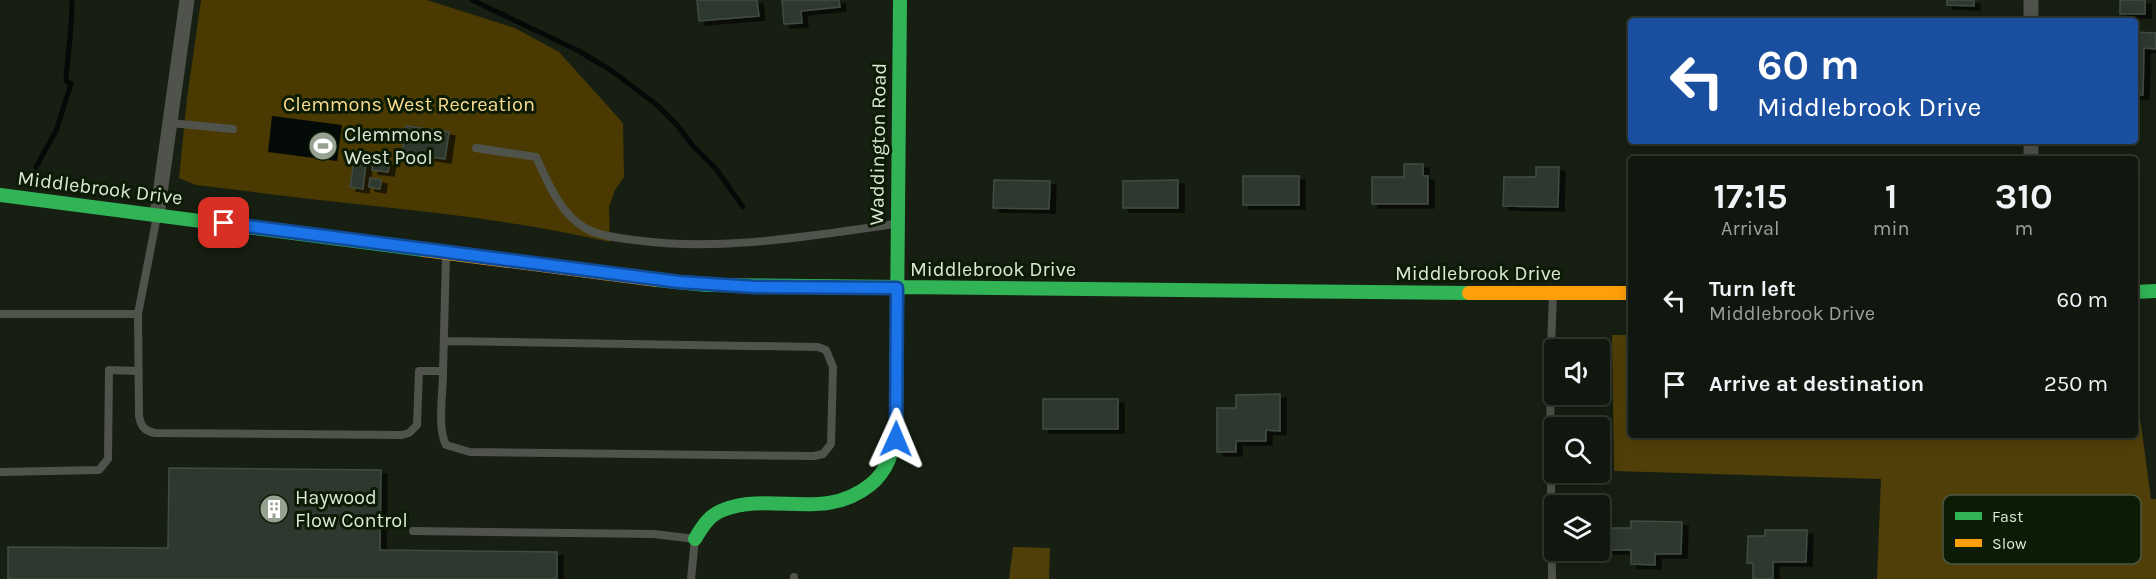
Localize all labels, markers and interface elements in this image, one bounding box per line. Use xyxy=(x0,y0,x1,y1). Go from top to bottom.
text: 60 m xyxy=(1757,40,1860,90)
icon: left xyxy=(1658,42,1736,120)
street label: Waddington Road xyxy=(865,63,891,225)
text: Middlebrook Drive xyxy=(1757,91,1981,123)
park label: Clemmons West Recreation xyxy=(283,93,535,116)
place label: Clemmons West Pool xyxy=(344,123,443,169)
sports icon: Clemmons West Pool xyxy=(307,130,339,162)
street label: Middlebrook Drive xyxy=(16,166,184,210)
text: 17:15 xyxy=(1713,175,1787,217)
text: 1 xyxy=(1885,175,1898,217)
text: 310 xyxy=(1995,175,2053,217)
pin xyxy=(198,197,249,248)
icon: arrive xyxy=(207,206,240,239)
text: Arrival xyxy=(1721,217,1780,240)
text: min xyxy=(1873,217,1909,240)
text: m xyxy=(2014,217,2033,240)
street label: Middlebrook Drive xyxy=(910,258,1076,281)
street label: Middlebrook Drive xyxy=(1395,262,1561,285)
text: Turn left xyxy=(1709,276,1796,302)
icon: left xyxy=(1658,284,1691,317)
text: 60 m xyxy=(2057,287,2108,313)
text: Middlebrook Drive xyxy=(1709,302,1875,325)
map controls xyxy=(1544,339,1610,561)
button: sound xyxy=(1544,339,1610,405)
icon: arrive xyxy=(1658,368,1691,401)
text: Arrive at destination xyxy=(1709,371,1924,397)
text: 250 m xyxy=(2044,371,2108,397)
position arrow xyxy=(864,407,928,471)
button: search xyxy=(1544,417,1610,483)
place label: Haywood Flow Control xyxy=(295,486,408,532)
building icon: Haywood Flow Control xyxy=(258,493,290,525)
button: layers xyxy=(1544,495,1610,561)
legend xyxy=(1943,495,2141,564)
text: Fast xyxy=(1992,507,2023,526)
text: Slow xyxy=(1992,534,2027,553)

